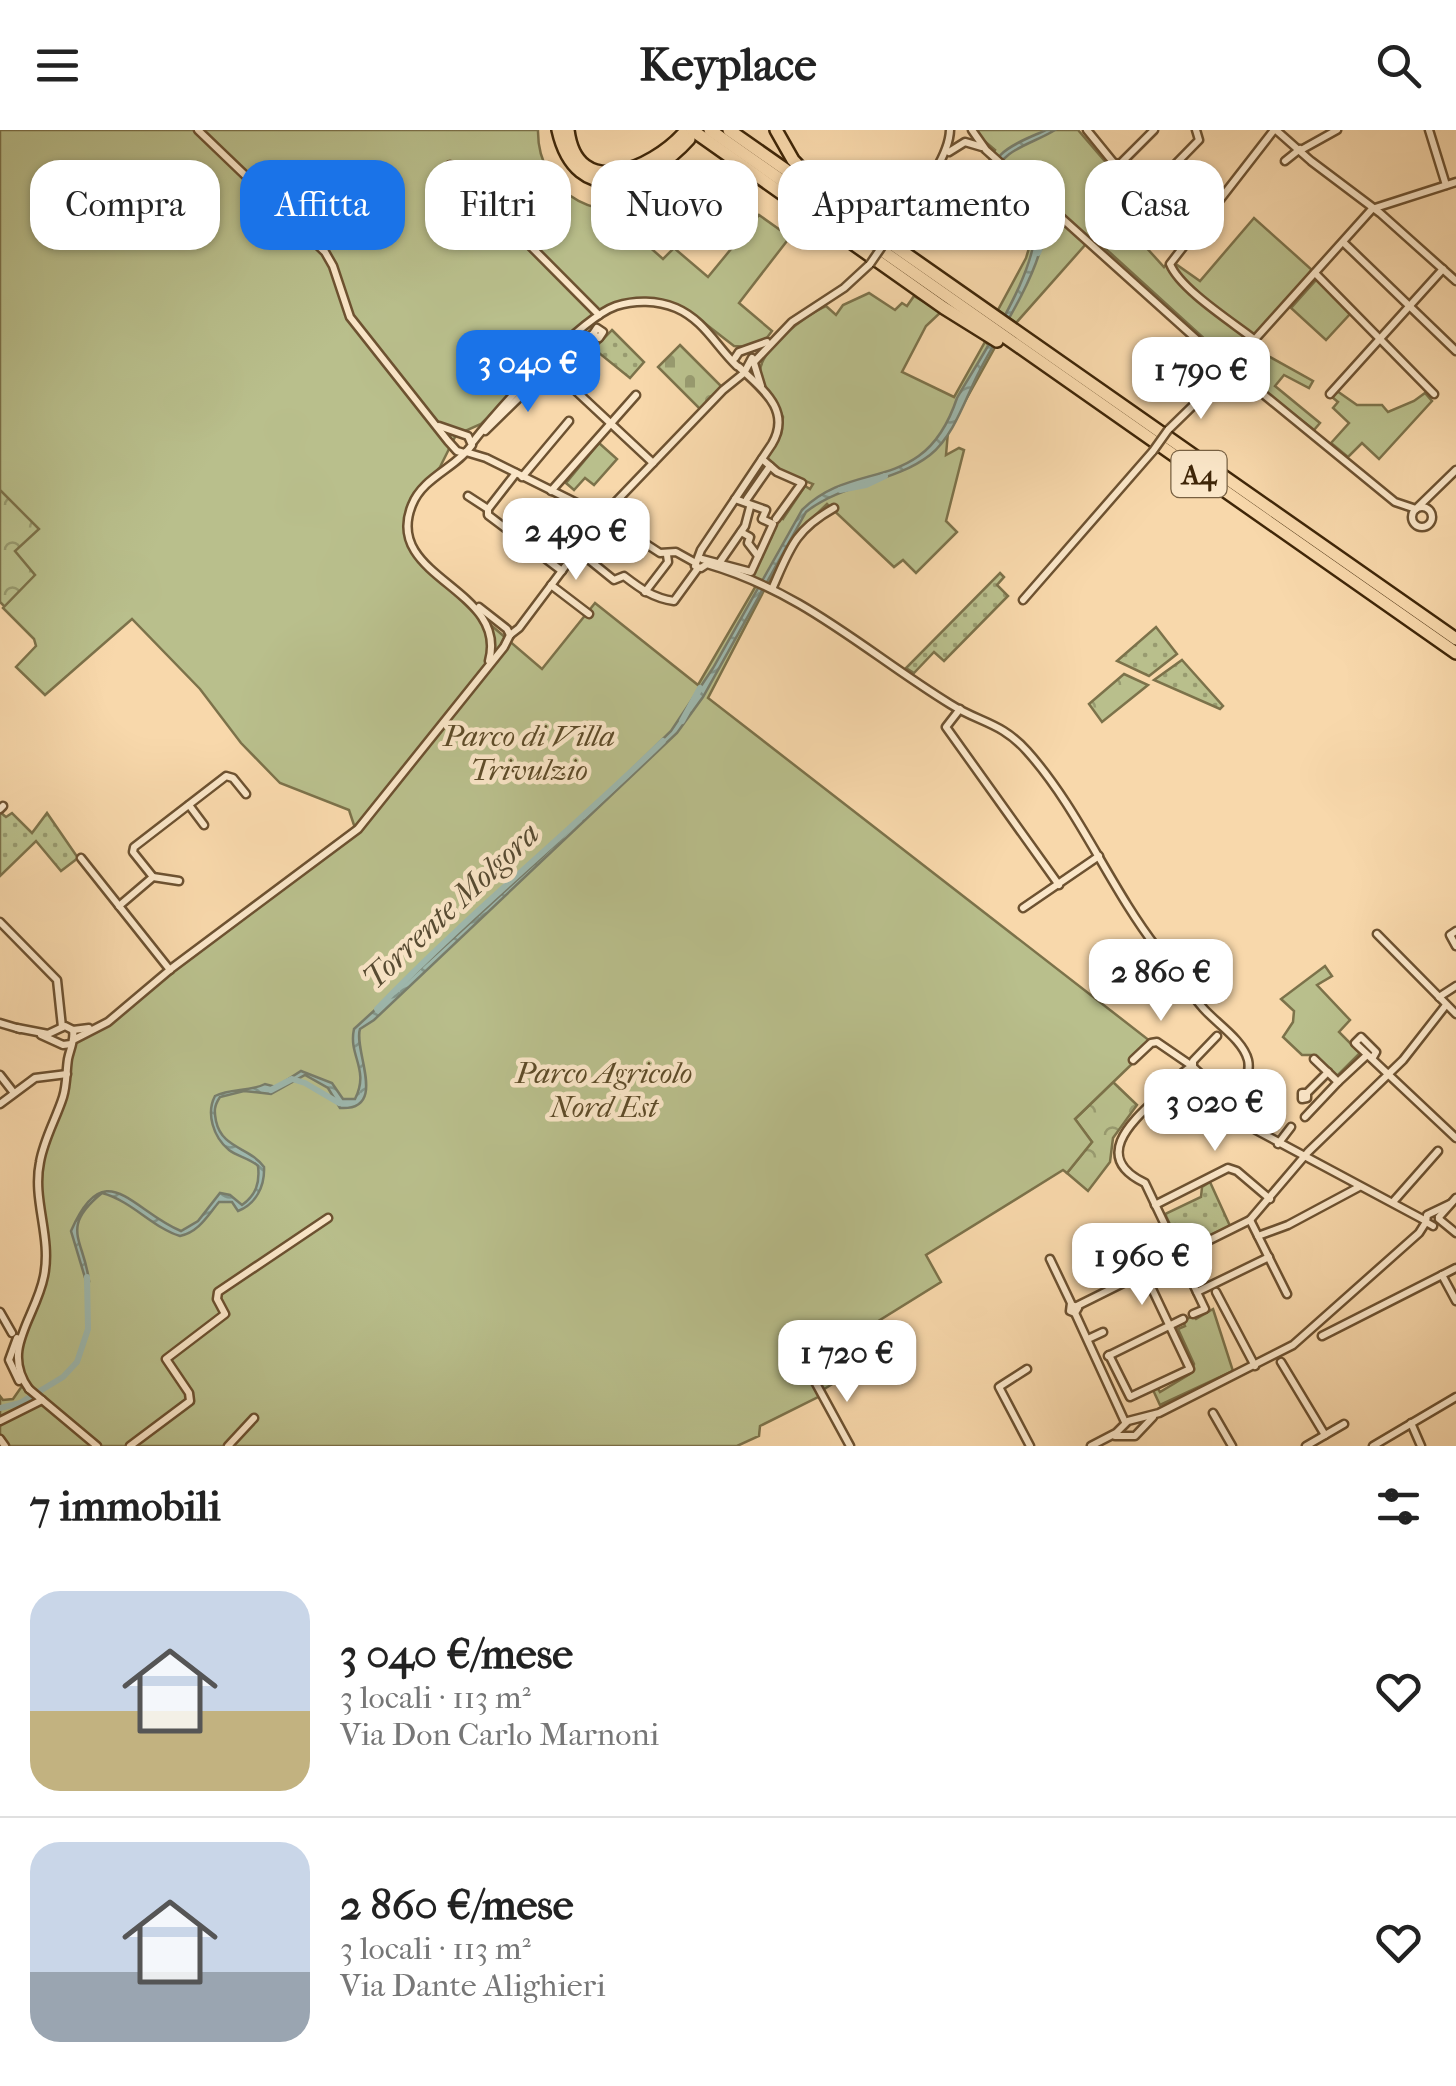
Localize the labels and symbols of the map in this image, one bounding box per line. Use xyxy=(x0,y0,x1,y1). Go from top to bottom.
pin: 3 040 € xyxy=(436,330,620,415)
pin: 1 790 € xyxy=(1109,337,1293,422)
road number: A4 xyxy=(1172,451,1226,497)
pin: 2 490 € xyxy=(484,498,668,583)
park label: Parco di Villa Trivulzio xyxy=(441,719,615,788)
water label: Torrente Molgora xyxy=(355,815,547,997)
pin: 2 860 € xyxy=(1069,939,1253,1024)
park label: Parco Agricolo Nord Est xyxy=(514,1056,692,1125)
pin: 3 020 € xyxy=(1123,1069,1307,1154)
pin: 1 960 € xyxy=(1050,1223,1234,1308)
pin: 1 720 € xyxy=(755,1320,939,1405)

